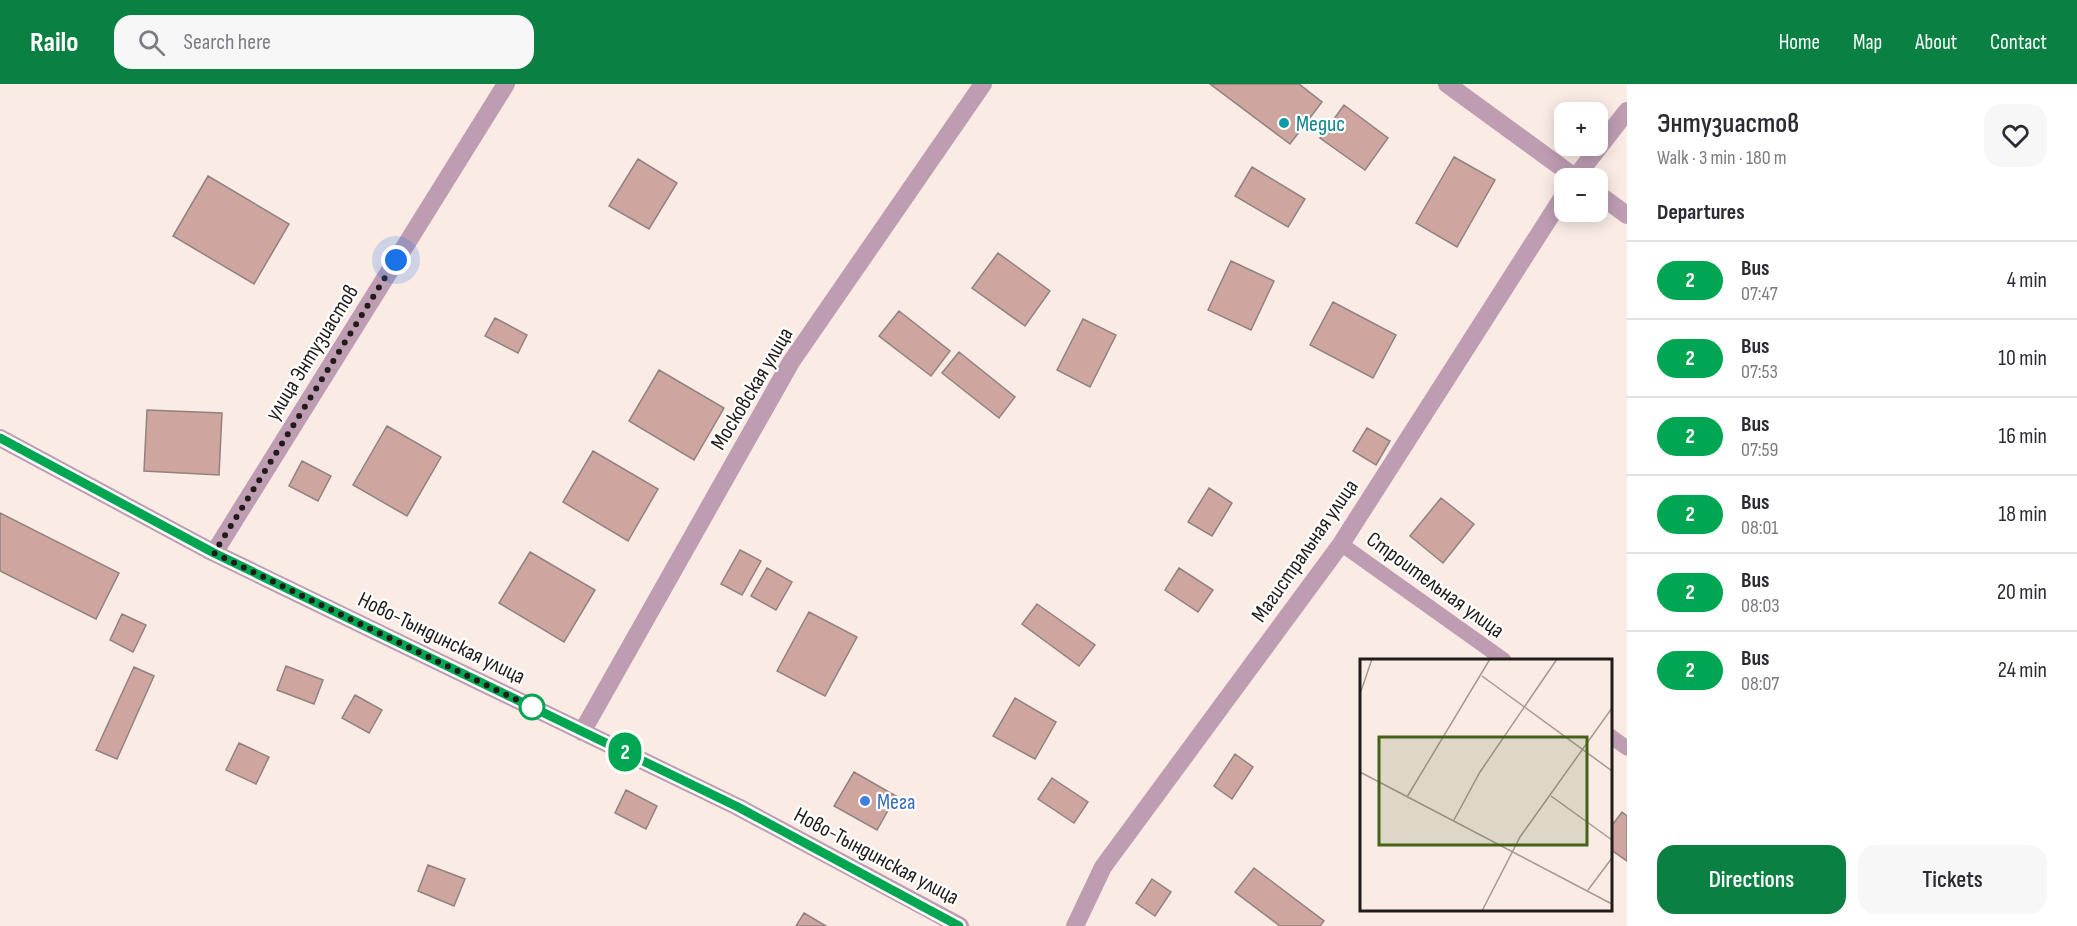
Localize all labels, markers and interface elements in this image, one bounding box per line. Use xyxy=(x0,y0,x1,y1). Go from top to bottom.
search box xyxy=(114,15,534,69)
text: Railo xyxy=(30,26,78,59)
icon: search xyxy=(135,26,168,59)
text: Search here xyxy=(183,29,271,56)
text: Home xyxy=(1779,30,1820,55)
text: Map xyxy=(1853,30,1882,55)
text: About xyxy=(1915,30,1957,55)
text: Contact xyxy=(1990,30,2047,55)
map controls xyxy=(1554,102,1608,222)
button: + xyxy=(1554,102,1608,156)
button: heart xyxy=(1984,104,2047,167)
text: Энтузиастов xyxy=(1657,107,1799,140)
place label: Медис xyxy=(1296,111,1345,138)
marker: Медис xyxy=(1277,116,1291,130)
text: Walk · 3 min · 180 m xyxy=(1657,146,1787,170)
button: − xyxy=(1554,168,1608,222)
text: Departures xyxy=(1657,199,1745,226)
your location xyxy=(381,245,411,275)
text: Bus xyxy=(1741,255,1770,282)
text: 4 min xyxy=(2007,267,2047,294)
text: 2 xyxy=(1685,268,1695,293)
street label: улица Энтузиастов xyxy=(260,280,365,426)
text: 07:47 xyxy=(1741,282,1778,306)
street label: Московская улица xyxy=(705,323,799,455)
text: Bus xyxy=(1741,333,1770,360)
text: 10 min xyxy=(1998,345,2047,372)
text: 2 xyxy=(1685,346,1695,371)
text: 07:53 xyxy=(1741,360,1778,384)
text: Bus xyxy=(1741,411,1770,438)
text: 16 min xyxy=(1999,423,2047,450)
text: 2 xyxy=(1685,424,1695,449)
text: 07:59 xyxy=(1741,438,1778,462)
street label: Магистральная улица xyxy=(1246,474,1364,627)
text: Bus xyxy=(1741,489,1770,516)
text: 18 min xyxy=(1999,501,2047,528)
text: 2 xyxy=(1685,502,1695,527)
text: 08:01 xyxy=(1741,516,1778,540)
street label: Строительная улица xyxy=(1361,526,1509,644)
text: Bus xyxy=(1741,567,1770,594)
text: 20 min xyxy=(1997,579,2047,606)
text: 2 xyxy=(1685,580,1695,605)
street label: Ново-Тындинская улица xyxy=(353,586,529,691)
text: 08:03 xyxy=(1741,594,1780,618)
text: Bus xyxy=(1741,645,1770,672)
text: 24 min xyxy=(1998,657,2047,684)
text: 2 xyxy=(1685,658,1695,683)
inset map xyxy=(1360,659,1612,911)
text: 08:07 xyxy=(1741,672,1779,696)
unlabelled marker xyxy=(519,694,545,720)
line badge: 2 xyxy=(606,732,644,772)
text: 2 xyxy=(620,740,630,765)
place label: Мега xyxy=(877,789,916,816)
marker: Мега xyxy=(858,794,872,808)
street label: Ново-Тындинская улица xyxy=(789,802,963,911)
button: Directions xyxy=(1657,845,1846,914)
button: Tickets xyxy=(1858,845,2047,914)

